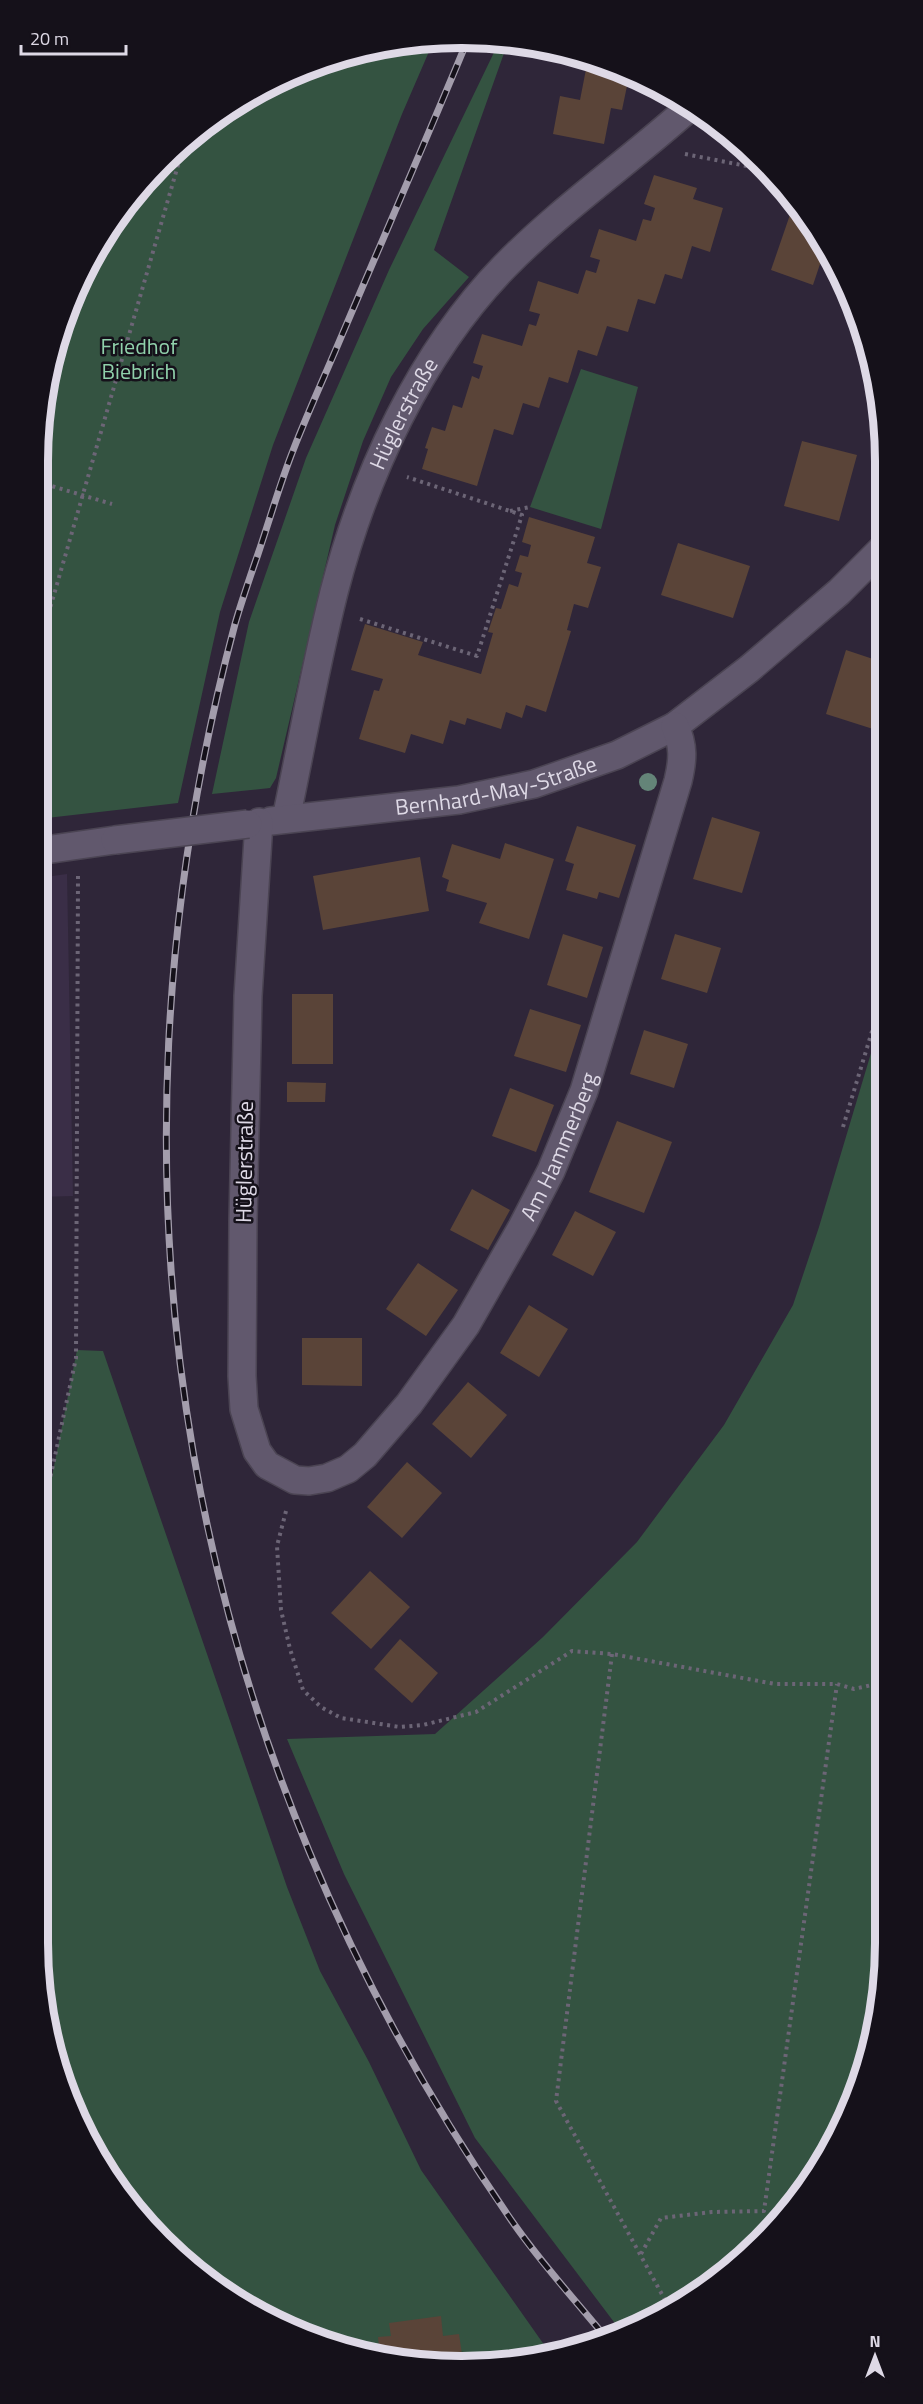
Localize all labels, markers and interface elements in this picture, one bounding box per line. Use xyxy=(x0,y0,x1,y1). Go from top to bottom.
scale bar xyxy=(21,18,126,56)
text: 20 m xyxy=(30,25,69,52)
park label: Friedhof Biebrich xyxy=(100,329,178,388)
street label: Hüglerstraße xyxy=(360,351,446,475)
street label: Bernhard-May-Straße xyxy=(393,746,601,824)
street label: Am Hammerberg xyxy=(511,1068,606,1227)
street label: Hüglerstraße xyxy=(226,1101,262,1223)
north arrow xyxy=(845,2326,905,2386)
text: N xyxy=(869,2329,881,2353)

